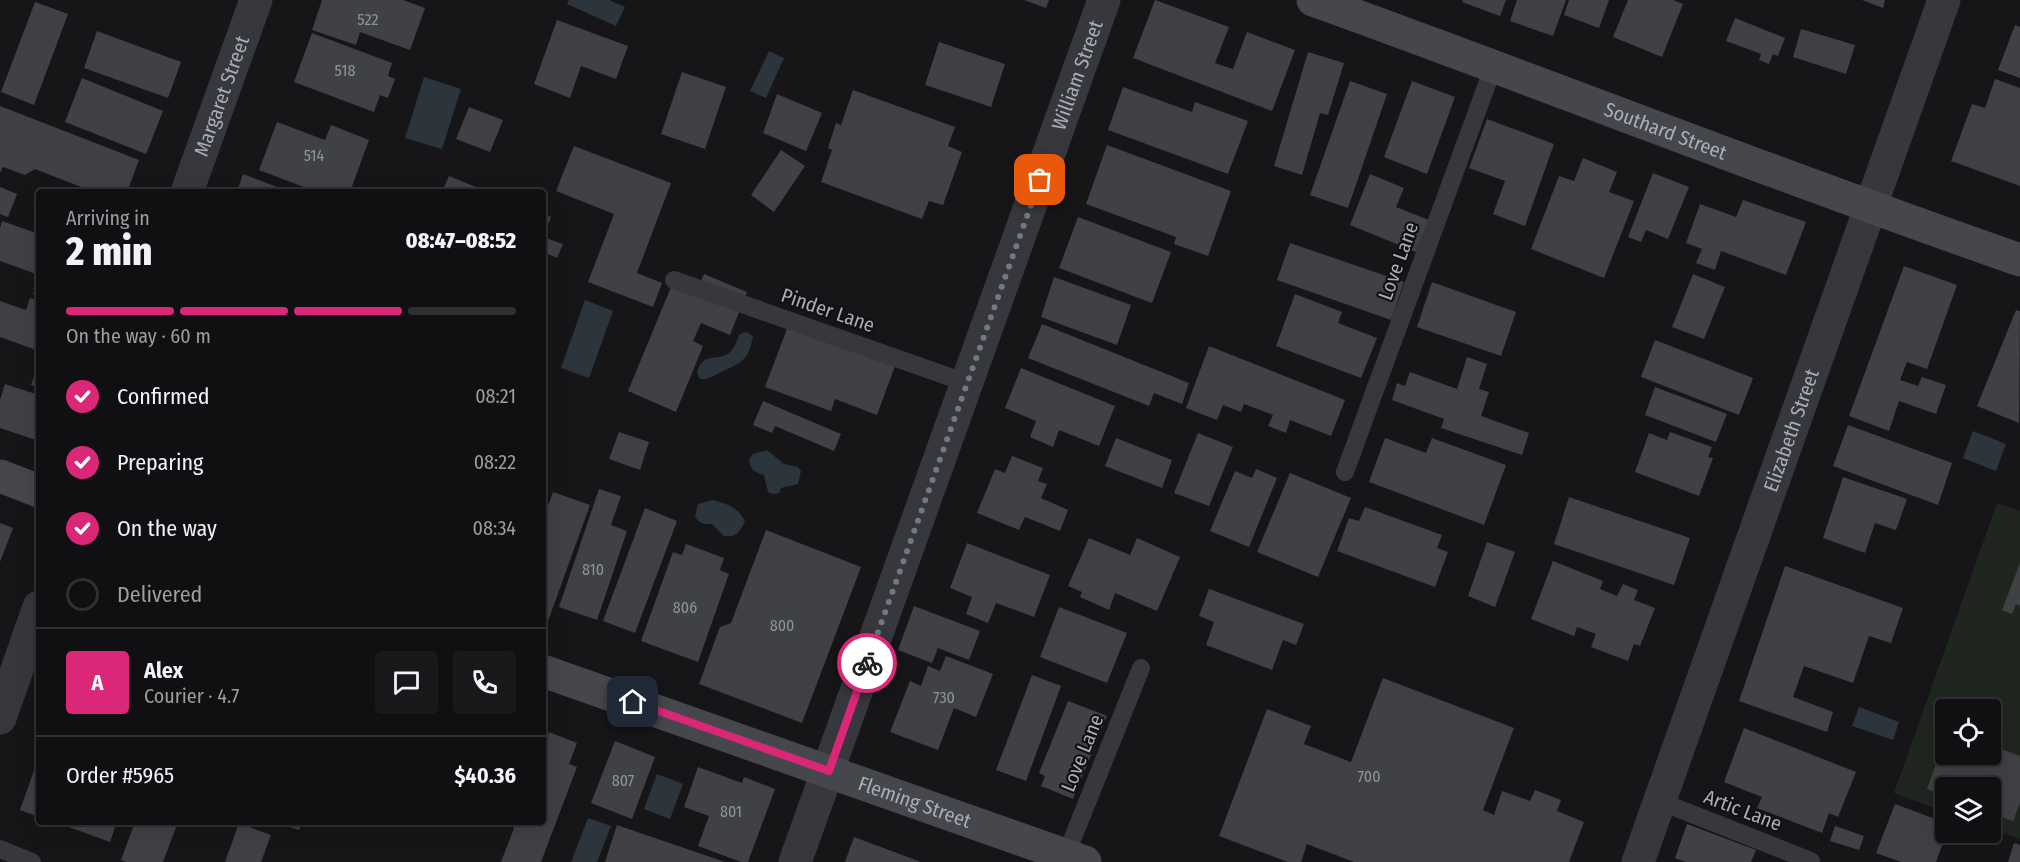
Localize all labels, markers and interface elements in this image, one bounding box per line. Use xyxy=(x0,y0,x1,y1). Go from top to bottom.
house number: 522 xyxy=(357,10,379,29)
street label: William Street xyxy=(1046,17,1108,133)
street label: Margaret Street xyxy=(189,32,254,160)
house number: 518 xyxy=(335,61,355,80)
street label: Southard Street xyxy=(1601,97,1730,165)
house number: 514 xyxy=(304,146,325,165)
pin xyxy=(1014,154,1065,205)
icon: bag xyxy=(1023,163,1056,196)
text: Arriving in xyxy=(66,206,150,230)
street label: Love Lane xyxy=(1373,219,1423,303)
text: 08:47–08:52 xyxy=(406,227,516,254)
text: 2 min xyxy=(66,229,152,275)
street label: Pinder Lane xyxy=(778,283,878,337)
text: On the way · 60 m xyxy=(66,324,211,348)
street label: Elizabeth Street xyxy=(1758,365,1824,495)
icon: check xyxy=(66,380,99,413)
text: Confirmed xyxy=(117,383,210,410)
text: 08:21 xyxy=(475,384,516,408)
icon: check xyxy=(66,446,99,479)
text: Preparing xyxy=(117,449,203,476)
text: 08:22 xyxy=(474,450,516,474)
icon: check xyxy=(66,512,99,545)
text: On the way xyxy=(117,515,217,542)
text: 08:34 xyxy=(473,516,516,540)
house number: 810 xyxy=(582,560,604,579)
text: Delivered xyxy=(117,581,202,608)
house number: 806 xyxy=(673,598,697,617)
house number: 800 xyxy=(770,616,794,635)
courier xyxy=(837,633,897,693)
icon: bike xyxy=(851,647,884,680)
button: chat xyxy=(375,651,438,714)
button: phone xyxy=(453,651,516,714)
text: Alex xyxy=(144,657,183,684)
text: A xyxy=(92,669,103,696)
pin xyxy=(607,676,658,727)
text: Courier · 4.7 xyxy=(144,684,239,708)
icon: home xyxy=(616,685,649,718)
house number: 730 xyxy=(933,688,955,707)
map controls xyxy=(1935,699,2001,843)
button: locate xyxy=(1935,699,2001,765)
street label: Love Lane xyxy=(1056,711,1108,795)
text: Order #5965 xyxy=(66,762,174,789)
text: $40.36 xyxy=(454,762,516,789)
house number: 700 xyxy=(1358,767,1380,786)
house number: 807 xyxy=(612,771,635,790)
street label: Fleming Street xyxy=(855,771,975,833)
button: layers xyxy=(1935,777,2001,843)
street label: Artic Lane xyxy=(1701,784,1785,836)
house number: 801 xyxy=(720,802,742,821)

